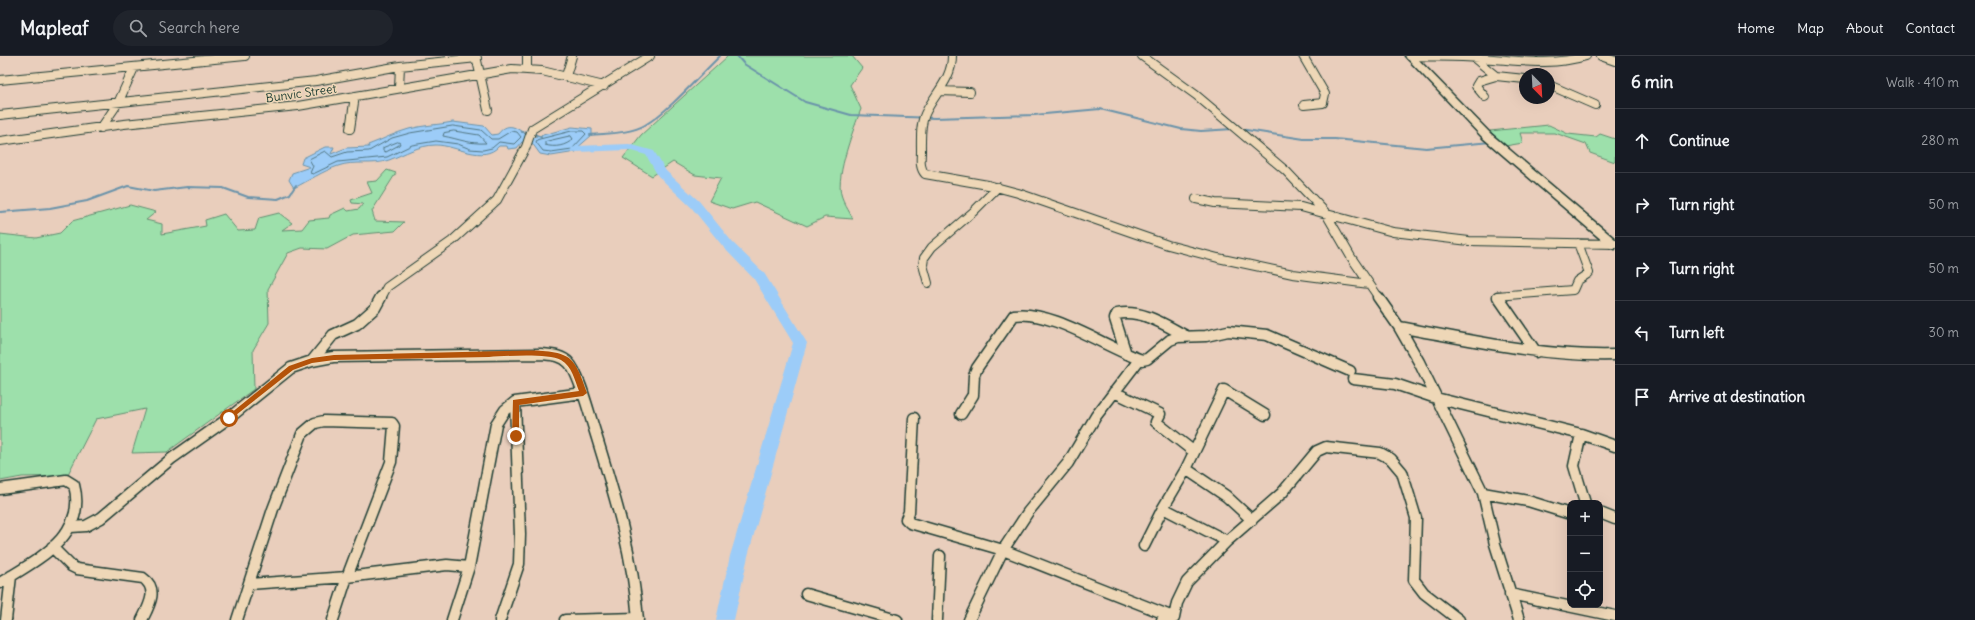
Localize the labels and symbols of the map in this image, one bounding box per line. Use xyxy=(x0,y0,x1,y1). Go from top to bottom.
north arrow xyxy=(1519,68,1555,104)
street label: Bunvic Street xyxy=(265,81,337,105)
route start xyxy=(220,409,238,427)
route end xyxy=(507,427,525,445)

